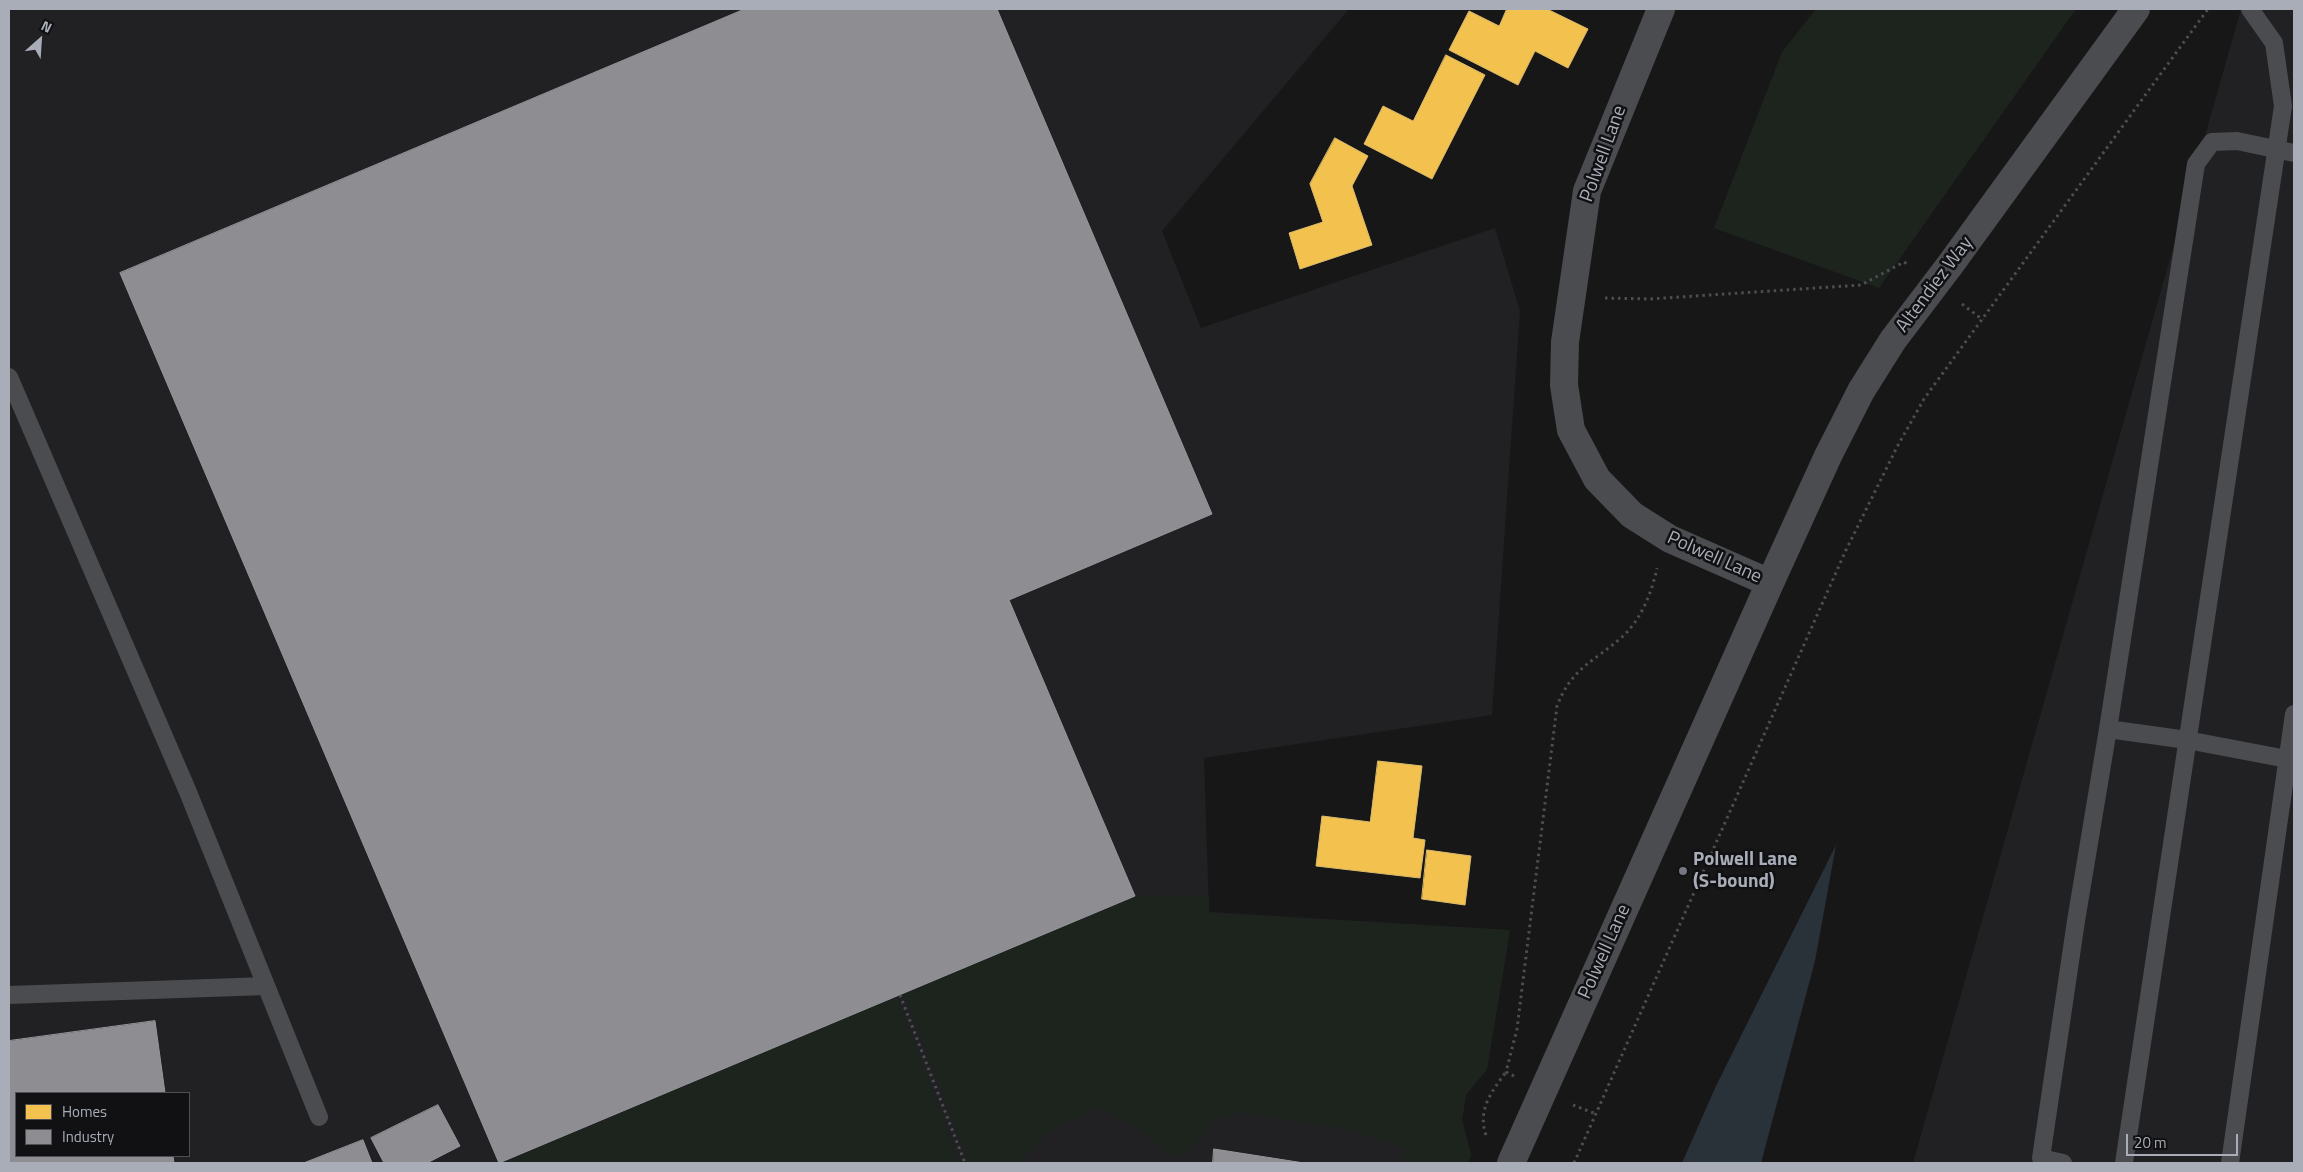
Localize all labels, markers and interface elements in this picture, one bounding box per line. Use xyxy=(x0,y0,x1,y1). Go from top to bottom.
north arrow xyxy=(15,15,65,65)
text: N xyxy=(38,15,56,38)
street label: Polwell Lane xyxy=(1576,103,1632,205)
street label: Altendiez Way xyxy=(1892,233,1978,337)
street label: Polwell Lane xyxy=(1663,527,1765,589)
place label: Polwell Lane (S-bound) xyxy=(1693,849,1797,893)
marker: Polwell Lane (S-bound) xyxy=(1677,865,1689,877)
street label: Polwell Lane xyxy=(1574,901,1636,1003)
legend xyxy=(15,1092,190,1157)
text: Homes xyxy=(62,1100,107,1123)
scale bar xyxy=(2128,1124,2240,1156)
text: Industry xyxy=(62,1125,114,1148)
text: 20 m xyxy=(2134,1131,2167,1154)

